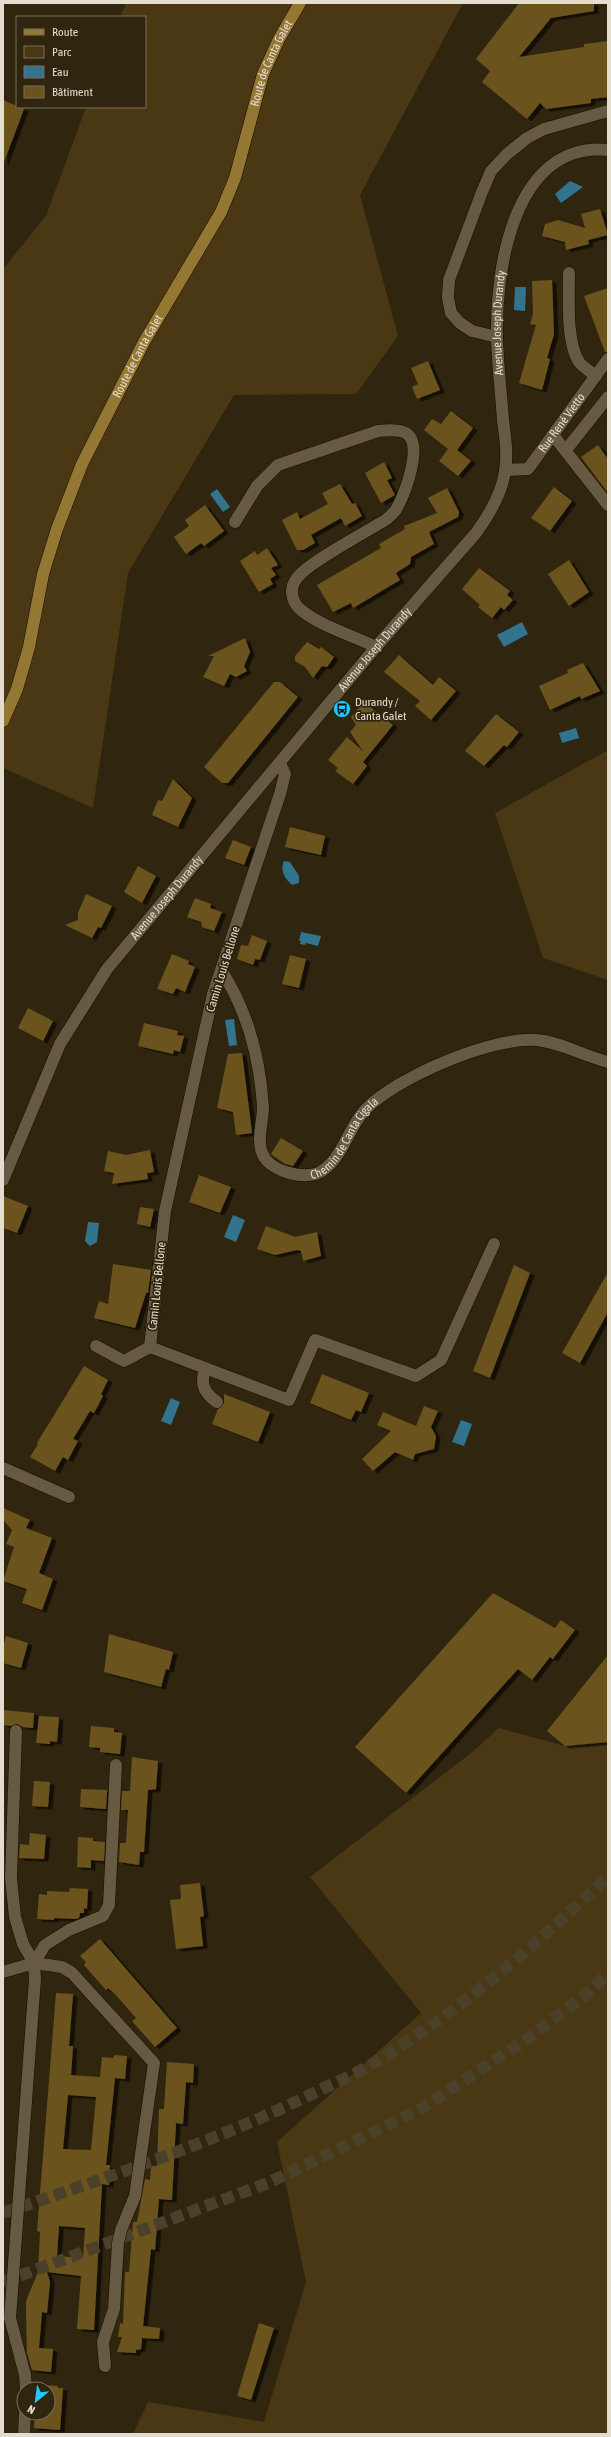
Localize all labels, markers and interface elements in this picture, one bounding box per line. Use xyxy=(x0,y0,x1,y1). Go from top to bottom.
legend xyxy=(16,16,146,108)
street label: Route de Canta Galet xyxy=(248,17,296,108)
text: Route xyxy=(52,25,78,39)
text: Parc xyxy=(52,45,72,59)
text: Eau xyxy=(52,65,69,79)
text: Bâtiment xyxy=(52,85,93,99)
street label: Avenue Joseph Durandy xyxy=(490,269,508,376)
street label: Route de Canta Galet xyxy=(110,312,166,400)
street label: Rue René Vietto xyxy=(535,390,588,455)
street label: Avenue Joseph Durandy xyxy=(335,605,414,694)
place label: Durandy / Canta Galet xyxy=(355,695,407,723)
bus stop icon: Durandy / Canta Galet xyxy=(332,699,352,719)
street label: Avenue Joseph Durandy xyxy=(128,853,206,942)
street label: Camin Louis Bellone xyxy=(203,924,243,1014)
street label: Chemin de Canta Cigala xyxy=(309,1094,381,1182)
street label: Camin Louis Bellone xyxy=(145,1241,169,1331)
north arrow xyxy=(16,2381,56,2421)
text: N xyxy=(25,2403,37,2417)

